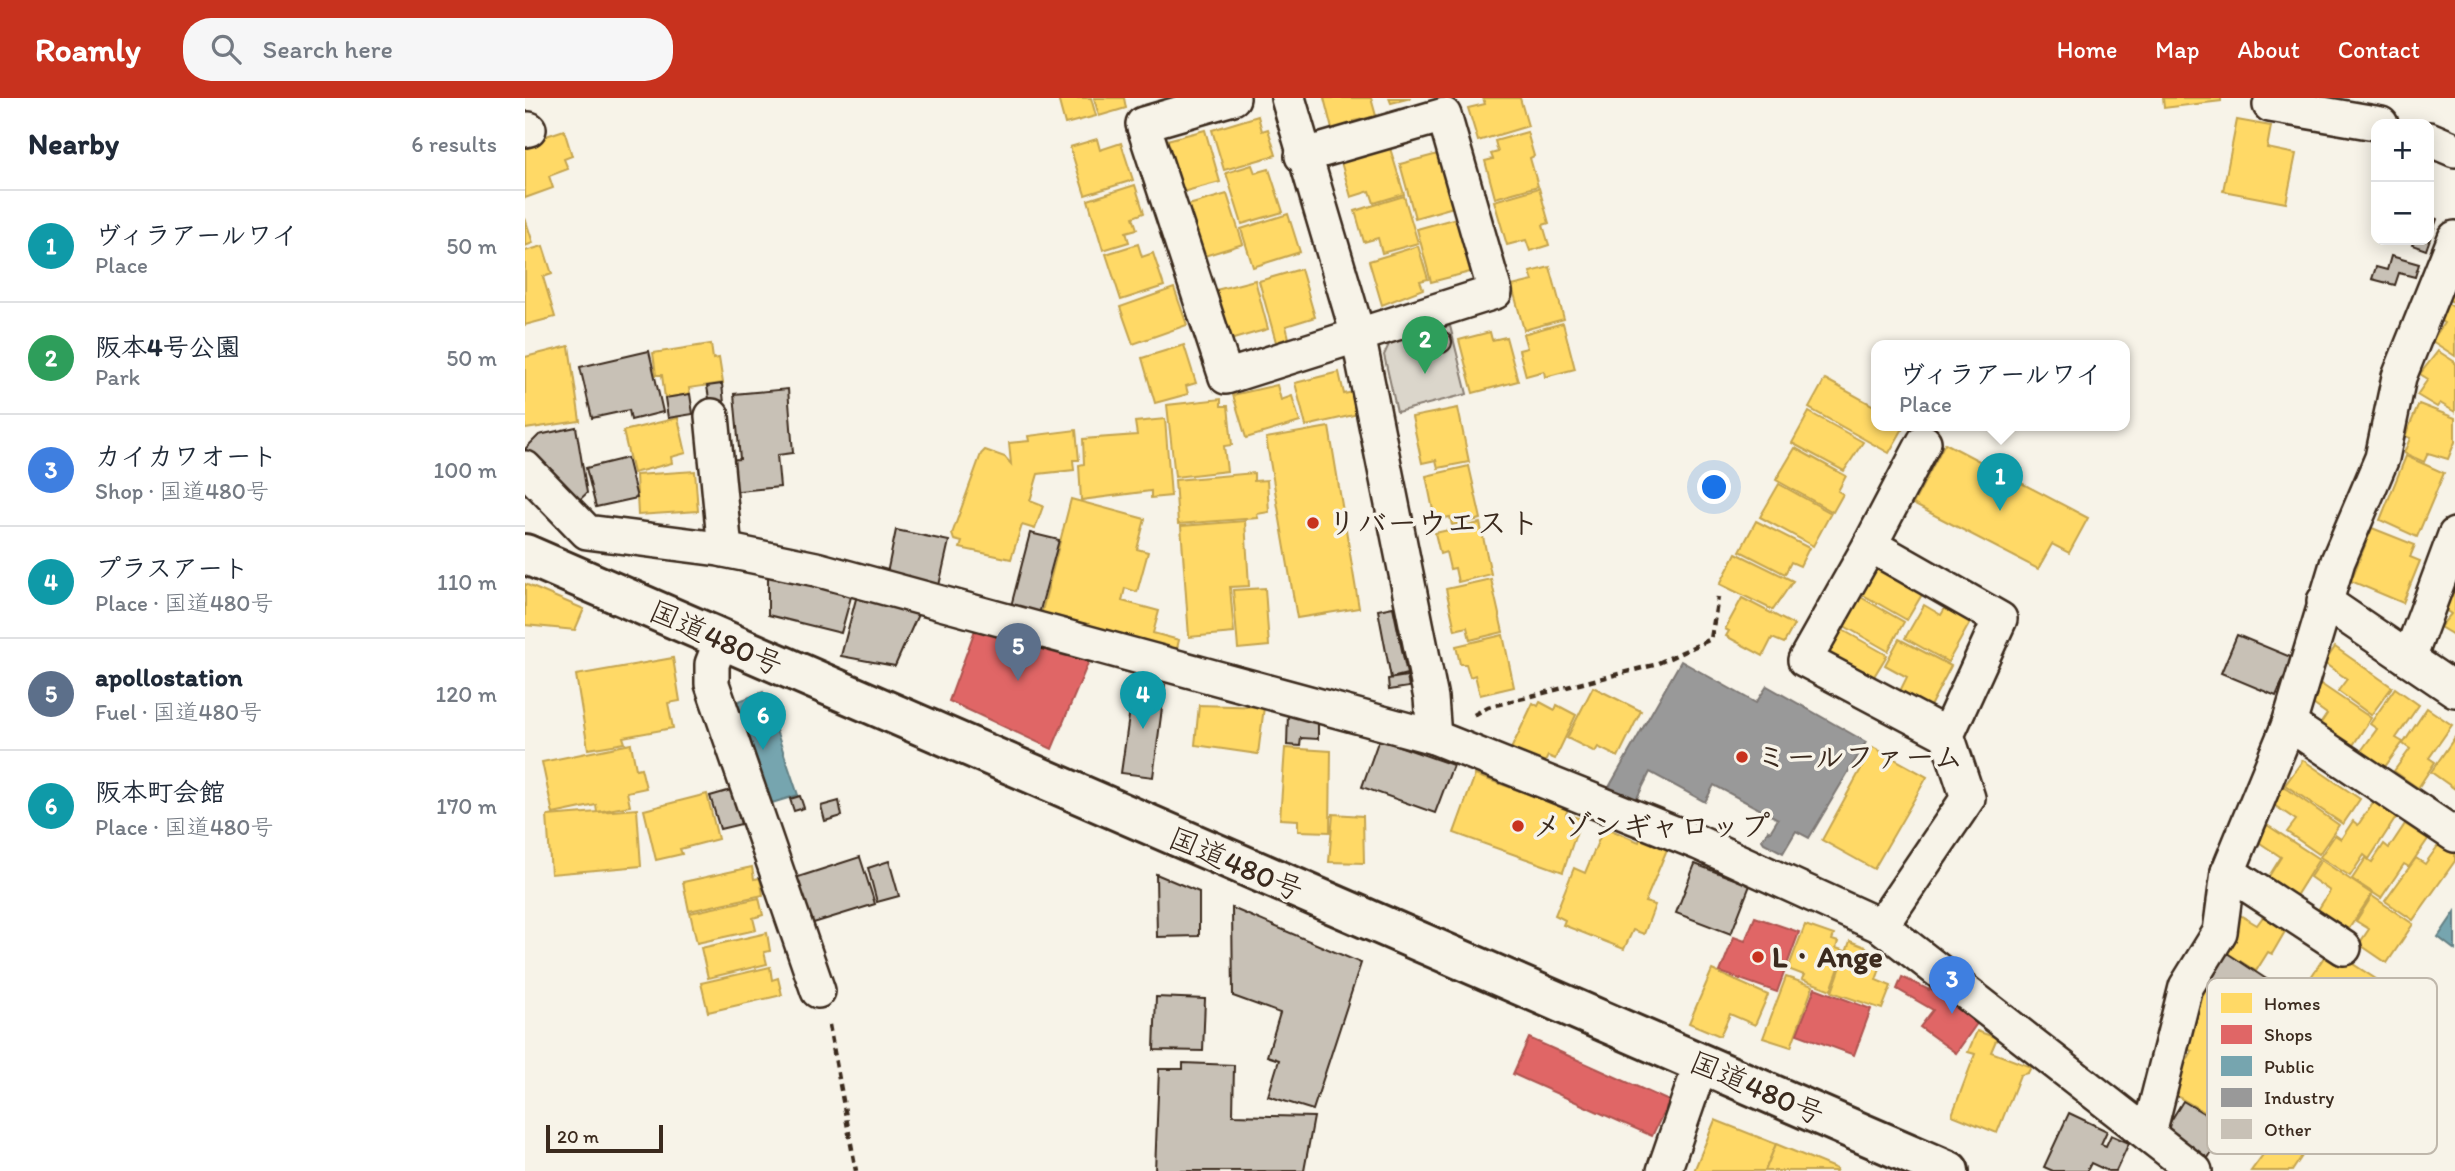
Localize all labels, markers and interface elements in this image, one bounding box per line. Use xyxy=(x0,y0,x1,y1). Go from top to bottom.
search box xyxy=(183,18,673,81)
text: Roamly xyxy=(35,30,141,69)
icon: search xyxy=(207,30,245,68)
text: Search here xyxy=(263,33,393,65)
text: Home xyxy=(2057,35,2117,64)
text: Map xyxy=(2155,35,2199,64)
text: About xyxy=(2237,35,2300,64)
text: Contact xyxy=(2338,35,2420,64)
map controls xyxy=(2371,119,2434,245)
button: + xyxy=(2371,119,2434,182)
text: Nearby xyxy=(28,125,119,162)
text: 6 results xyxy=(411,130,497,158)
button: − xyxy=(2371,182,2434,245)
text: ヴィラアールワイ xyxy=(95,219,298,251)
text: 1 xyxy=(46,232,56,260)
text: 50 m xyxy=(446,232,497,260)
text: Place xyxy=(95,251,148,279)
pin: 2 xyxy=(1402,316,1448,374)
text: 阪本4号公園 xyxy=(95,331,241,363)
popup xyxy=(1871,340,2130,431)
text: 2 xyxy=(45,344,57,372)
text: 50 m xyxy=(446,344,497,372)
text: ヴィラアールワイ xyxy=(1899,358,2102,390)
text: Park xyxy=(95,363,140,391)
text: Place xyxy=(1899,390,1952,418)
text: カイカワオート xyxy=(95,440,278,472)
pin: 1 xyxy=(1977,453,2023,511)
text: 3 xyxy=(45,456,57,484)
text: 100 m xyxy=(433,456,497,484)
your location xyxy=(1697,470,1731,504)
text: Shop · 国道480号 xyxy=(95,477,269,505)
place label: リバーウエスト xyxy=(1327,504,1539,541)
marker: リバーウエスト xyxy=(1305,515,1321,531)
text: プラスアート xyxy=(95,552,249,584)
text: 4 xyxy=(44,568,58,596)
text: 110 m xyxy=(437,568,497,596)
text: Place · 国道480号 xyxy=(95,589,273,617)
street label: 国道480号 xyxy=(643,592,789,684)
pin: 5 xyxy=(995,623,1041,681)
text: apollostation xyxy=(95,661,243,693)
pin: 4 xyxy=(1120,671,1166,729)
text: 5 xyxy=(45,680,57,708)
text: 120 m xyxy=(436,680,497,708)
pin: 6 xyxy=(740,692,786,750)
text: Fuel · 国道480号 xyxy=(95,698,262,726)
place label: ミールファーム xyxy=(1756,738,1964,775)
marker: ミールファーム xyxy=(1734,749,1750,765)
text: 阪本町会館 xyxy=(95,776,225,808)
text: 6 xyxy=(45,792,57,820)
text: 170 m xyxy=(436,792,497,820)
place label: メゾンギャロップ xyxy=(1532,807,1770,844)
text: Place · 国道480号 xyxy=(95,813,273,841)
marker: メゾンギャロップ xyxy=(1510,818,1526,834)
street label: 国道480号 xyxy=(1163,819,1309,908)
place label: L・Ange xyxy=(1772,938,1883,975)
marker: L・Ange xyxy=(1750,949,1766,965)
pin: 3 xyxy=(1929,956,1975,1014)
legend xyxy=(2207,978,2437,1154)
text: Homes xyxy=(2264,992,2320,1015)
text: Shops xyxy=(2264,1023,2313,1046)
street label: 国道480号 xyxy=(1684,1043,1830,1132)
text: Public xyxy=(2264,1055,2314,1078)
text: Industry xyxy=(2264,1086,2334,1109)
text: Other xyxy=(2264,1118,2312,1141)
scale bar xyxy=(546,1122,663,1154)
text: 20 m xyxy=(557,1125,599,1148)

